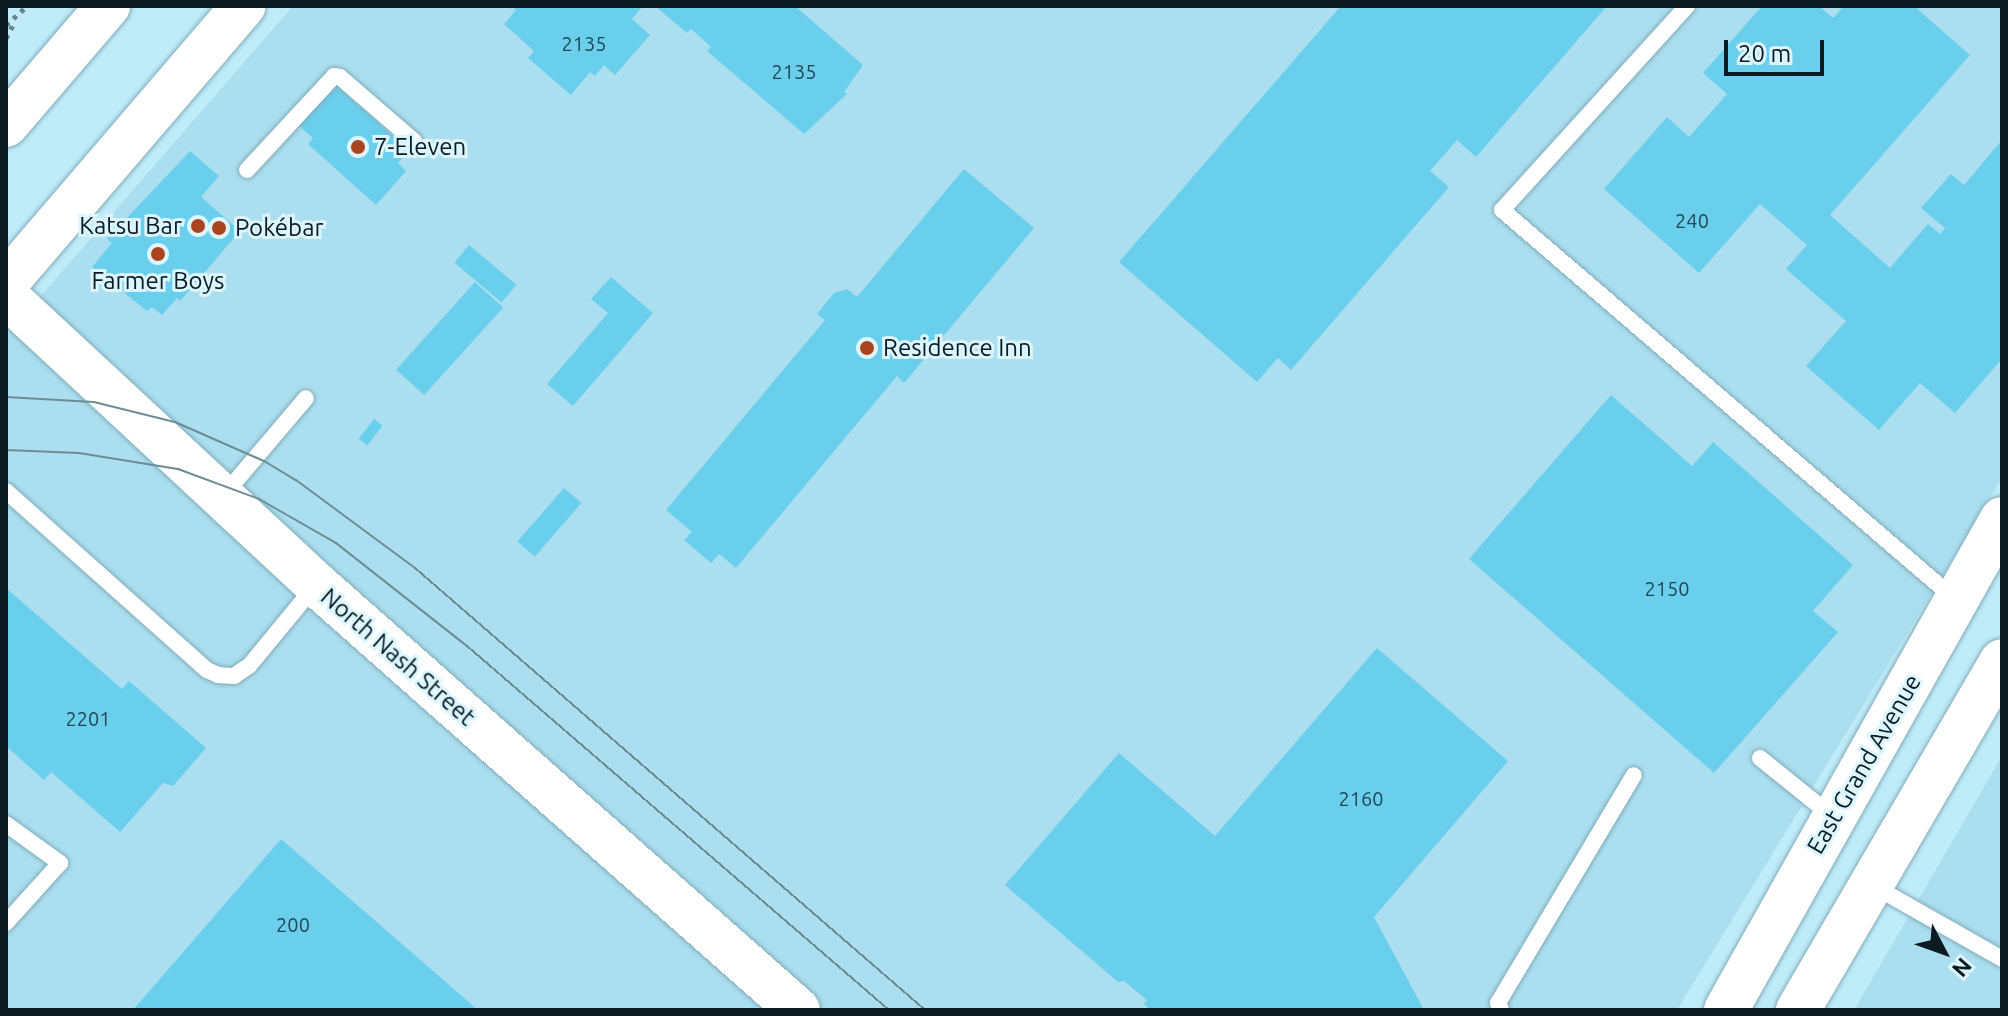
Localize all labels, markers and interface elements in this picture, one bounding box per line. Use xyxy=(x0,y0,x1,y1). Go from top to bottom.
scale bar xyxy=(1728,24,1828,74)
house number: 2135 xyxy=(561,31,607,55)
text: 20 m xyxy=(1738,40,1791,67)
house number: 2135 xyxy=(771,59,817,83)
place label: 7-Eleven xyxy=(374,133,466,161)
marker: 7-Eleven xyxy=(349,138,367,156)
house number: 240 xyxy=(1675,208,1709,232)
place label: Katsu Bar xyxy=(79,212,182,240)
place label: Pokébar xyxy=(235,214,324,242)
marker: Katsu Bar xyxy=(189,217,207,235)
marker: Pokébar xyxy=(210,219,228,237)
marker: Farmer Boys xyxy=(149,245,167,263)
place label: Farmer Boys xyxy=(92,267,224,295)
place label: Residence Inn xyxy=(883,334,1032,362)
marker: Residence Inn xyxy=(858,339,876,357)
house number: 2150 xyxy=(1644,576,1690,600)
street label: North Nash Street xyxy=(315,582,481,732)
street label: East Grand Avenue xyxy=(1801,669,1927,859)
house number: 2201 xyxy=(65,706,111,730)
house number: 2160 xyxy=(1338,786,1384,810)
house number: 200 xyxy=(276,912,310,936)
north arrow xyxy=(1904,912,1984,992)
text: N xyxy=(1948,954,1977,982)

